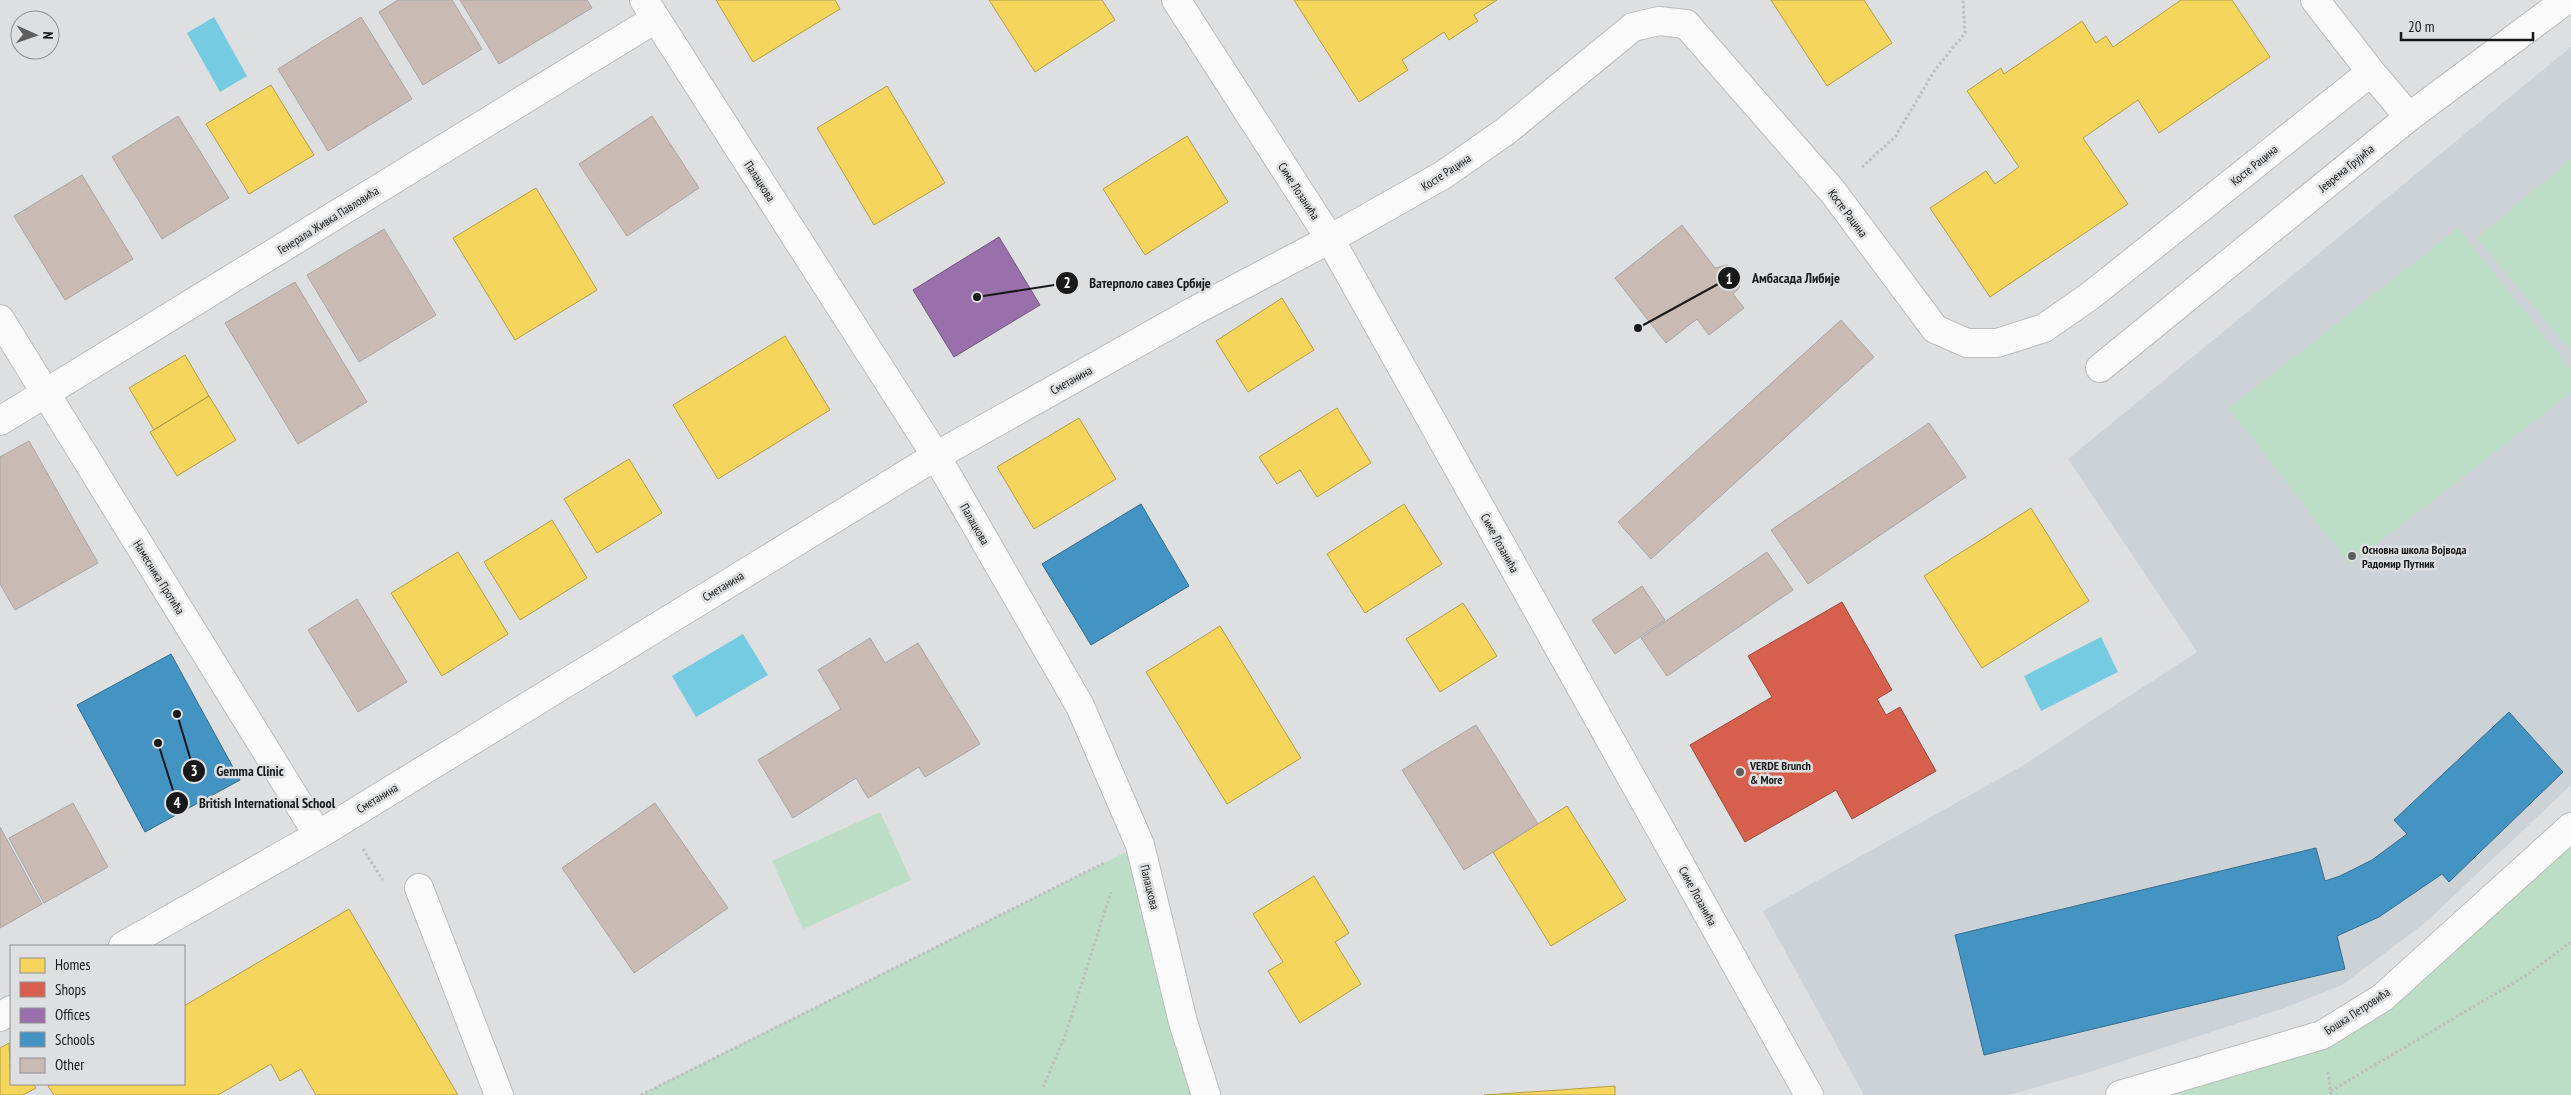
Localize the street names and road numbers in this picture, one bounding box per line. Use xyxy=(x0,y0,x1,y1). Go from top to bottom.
street label: Косте Рацина xyxy=(2227,141,2281,189)
street label: Јеврема Грујића xyxy=(2314,141,2377,196)
street label: Косте Рацина xyxy=(1418,150,1474,194)
street label: Палацкова xyxy=(741,158,779,204)
street label: Симе Лозанића xyxy=(1275,160,1323,223)
street label: Генерала Живка Павловића xyxy=(275,183,382,257)
street label: Косте Рацина xyxy=(1825,186,1871,240)
street label: Сметанина xyxy=(1047,362,1095,398)
street label: Палацкова xyxy=(957,501,993,548)
street label: Симе Лозанића xyxy=(1478,511,1522,575)
street label: Намесника Протића xyxy=(130,537,188,617)
street label: Сметанина xyxy=(699,568,747,604)
street label: Сметанина xyxy=(353,780,401,816)
street label: Палацкова xyxy=(1137,863,1163,911)
street label: Симе Лозанића xyxy=(1676,864,1720,928)
street label: Бошка Петровића xyxy=(2321,984,2393,1038)

